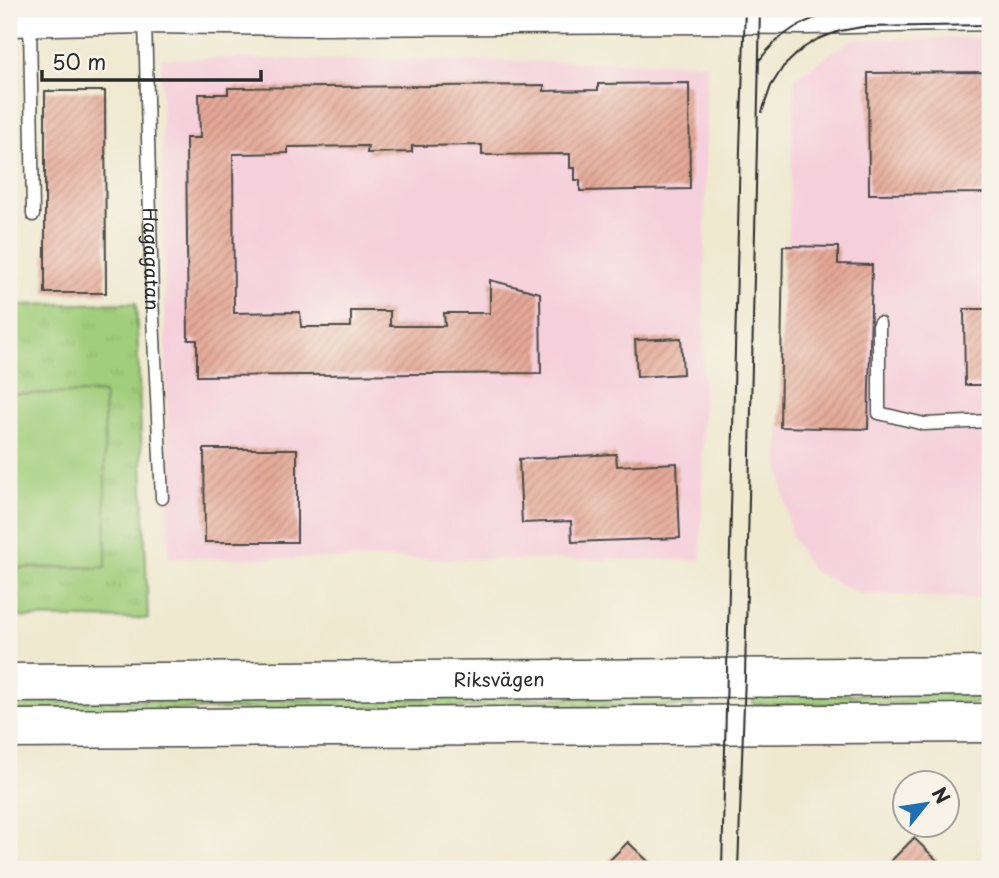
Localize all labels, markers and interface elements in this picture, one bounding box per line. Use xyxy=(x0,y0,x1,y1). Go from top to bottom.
scale bar xyxy=(42,38,261,82)
text: 50 m xyxy=(52,45,106,77)
street label: Hagagatan xyxy=(137,207,168,311)
street label: Riksvägen xyxy=(453,664,545,693)
north arrow xyxy=(890,770,960,840)
text: N xyxy=(926,781,957,809)

